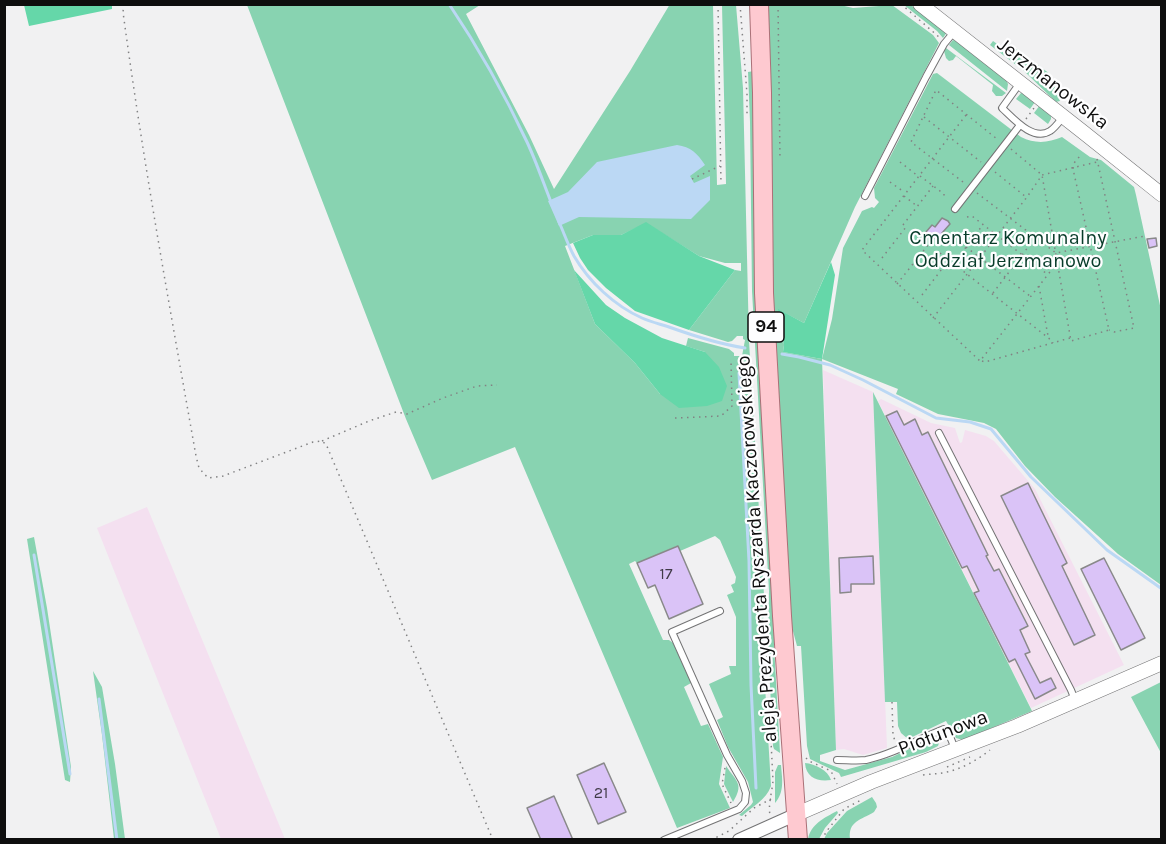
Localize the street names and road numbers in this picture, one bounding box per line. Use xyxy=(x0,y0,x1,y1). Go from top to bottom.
street label: Jerzmanowska xyxy=(992,33,1114,135)
road number: 94 xyxy=(748,312,784,342)
street label: aleja Prezydenta Ryszarda Kaczorowskiego xyxy=(731,355,783,743)
street label: Piołunowa xyxy=(895,705,991,761)

